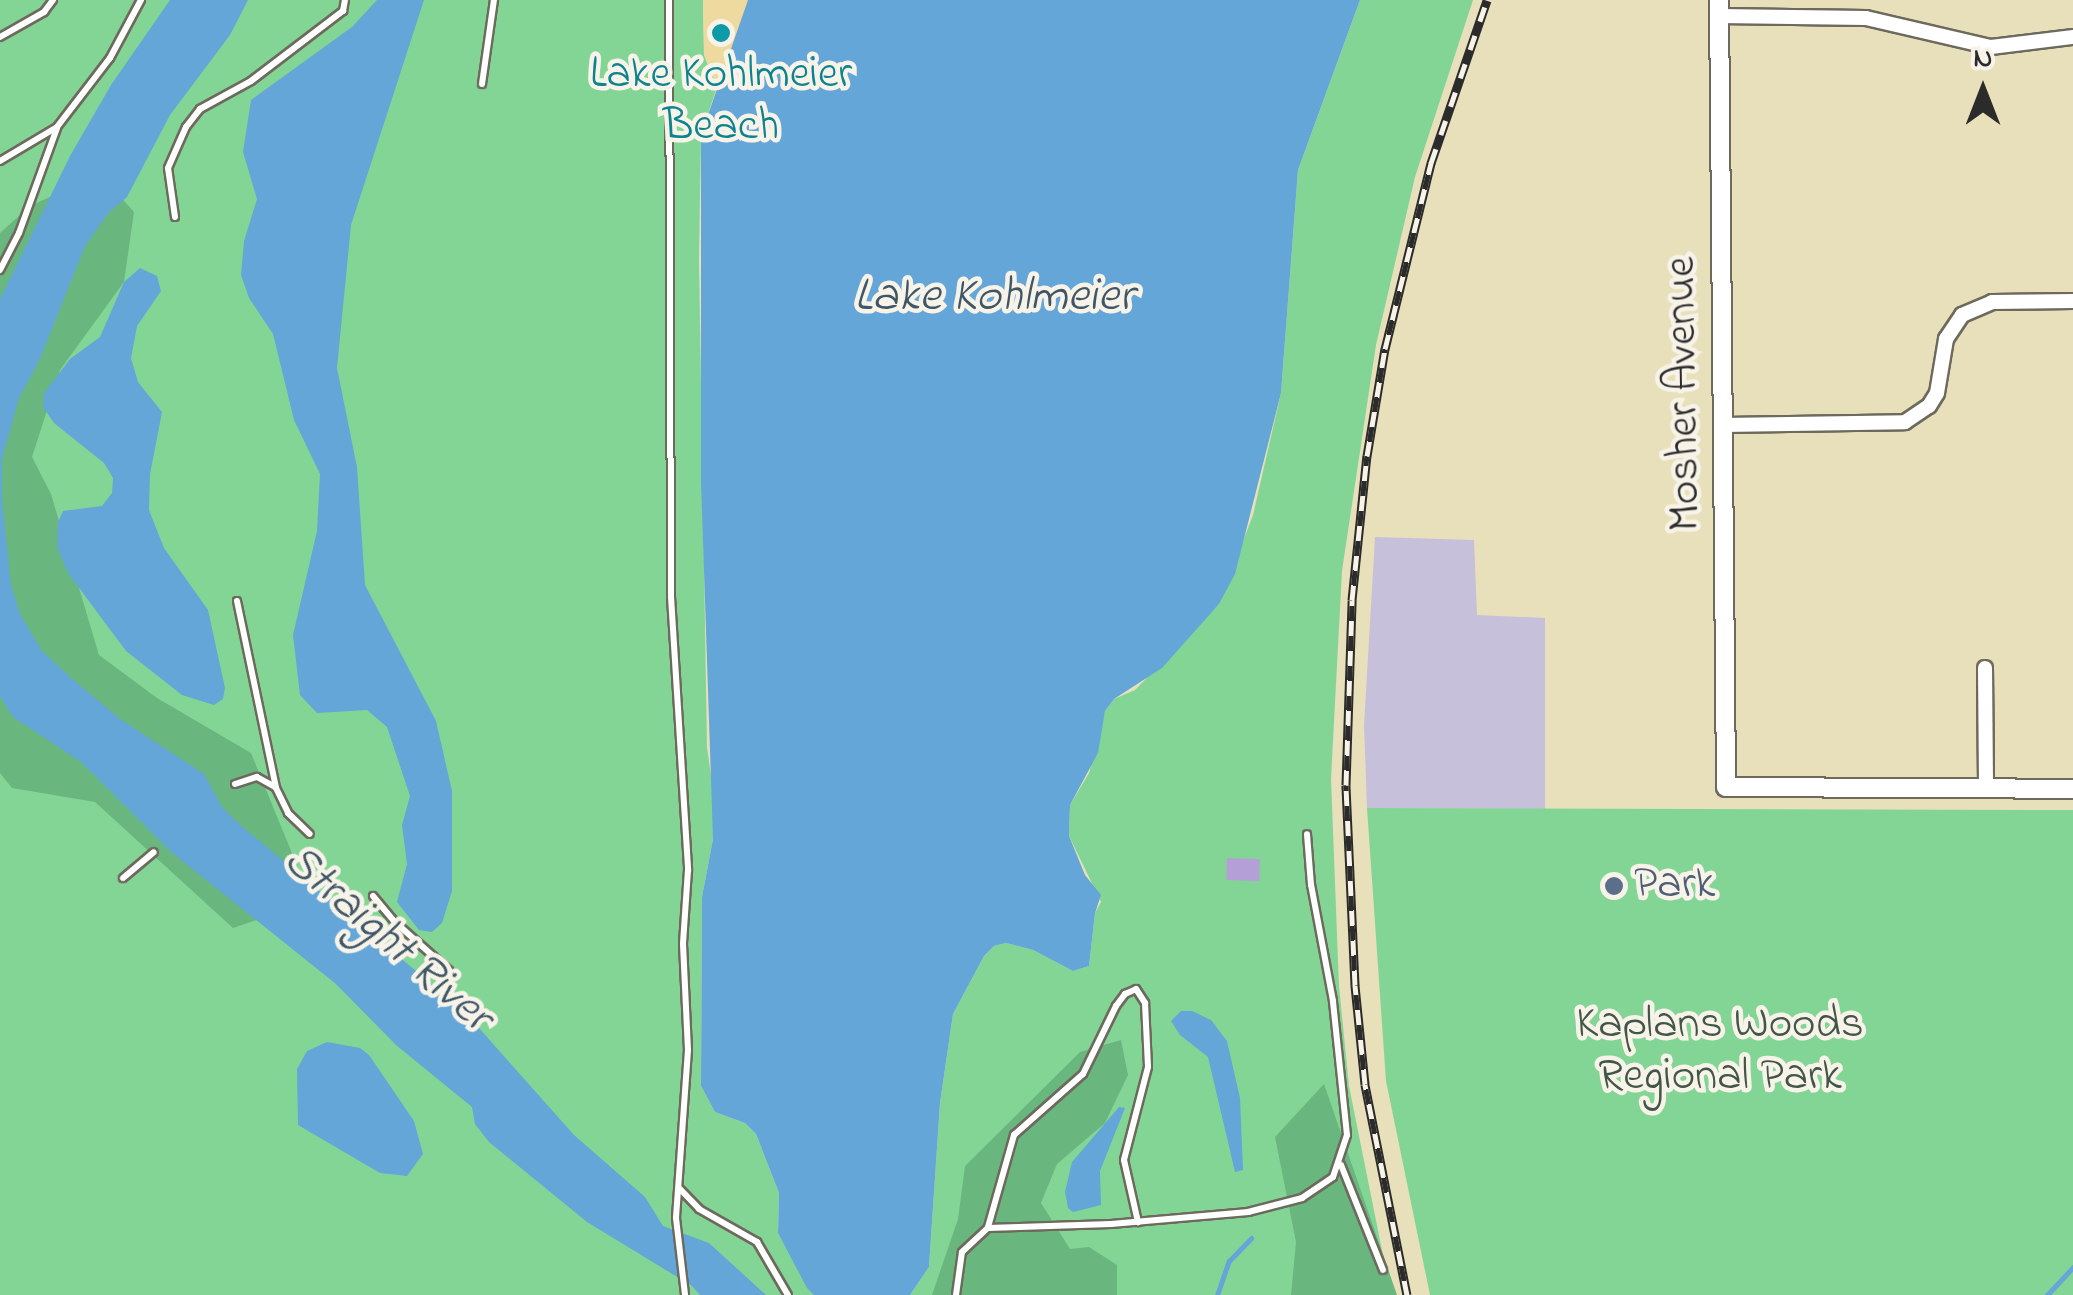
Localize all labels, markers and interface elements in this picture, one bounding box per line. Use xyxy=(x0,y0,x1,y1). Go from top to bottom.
marker: Lake Kohlmeier Beach xyxy=(710,22,732,44)
text: N xyxy=(1974,39,1992,80)
north arrow xyxy=(1933,40,2033,140)
place label: Lake Kohlmeier Beach xyxy=(590,49,852,155)
street label: Mosher Avenue xyxy=(1656,256,1714,532)
water label: Lake Kohlmeier xyxy=(854,269,1134,327)
water label: Straight River xyxy=(271,832,503,1046)
place label: Park xyxy=(1634,859,1715,913)
marker: Park xyxy=(1603,875,1625,897)
park label: Kaplans Woods Regional Park xyxy=(1576,999,1864,1105)

